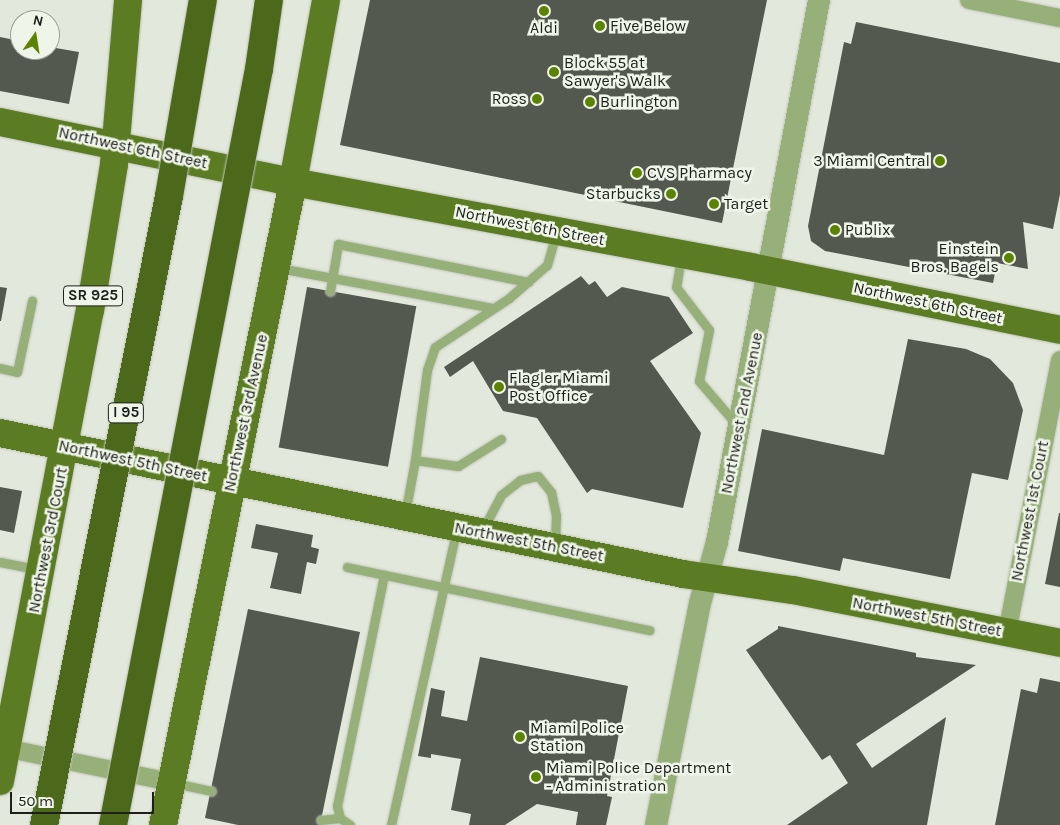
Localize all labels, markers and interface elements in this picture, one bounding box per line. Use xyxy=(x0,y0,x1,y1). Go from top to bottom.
marker: Aldi xyxy=(538,5,550,17)
north arrow xyxy=(10,10,60,60)
text: N xyxy=(31,11,45,30)
place label: Five Below xyxy=(610,16,686,36)
place label: Aldi xyxy=(530,18,558,38)
marker: Five Below xyxy=(594,20,606,32)
place label: Block 55 at Sawyer's Walk xyxy=(564,53,666,91)
marker: Block 55 at Sawyer's Walk xyxy=(548,66,560,78)
place label: Ross xyxy=(492,89,527,109)
place label: Burlington xyxy=(600,92,678,112)
marker: Ross xyxy=(531,93,543,105)
marker: Burlington xyxy=(584,96,596,108)
street label: Northwest 6th Street xyxy=(57,123,209,173)
place label: 3 Miami Central xyxy=(813,151,930,171)
marker: 3 Miami Central xyxy=(934,155,946,167)
place label: CVS Pharmacy xyxy=(647,163,752,183)
marker: CVS Pharmacy xyxy=(631,167,643,179)
place label: Starbucks xyxy=(586,184,661,204)
marker: Starbucks xyxy=(665,188,677,200)
place label: Target xyxy=(724,194,768,214)
marker: Target xyxy=(708,198,720,210)
street label: Northwest 6th Street xyxy=(454,202,606,250)
place label: Publix xyxy=(845,220,890,240)
marker: Publix xyxy=(829,224,841,236)
place label: Einstein Bros. Bagels xyxy=(911,239,999,277)
marker: Einstein Bros. Bagels xyxy=(1003,252,1015,264)
street label: Northwest 6th Street xyxy=(852,278,1004,328)
road number: SR 925 xyxy=(63,284,123,308)
street label: Northwest 2nd Avenue xyxy=(717,331,767,495)
street label: Northwest 3rd Avenue xyxy=(220,333,272,493)
place label: Flagler Miami Post Office xyxy=(509,368,609,406)
marker: Flagler Miami Post Office xyxy=(493,381,505,393)
road number: I 95 xyxy=(107,400,145,426)
street label: Northwest 5th Street xyxy=(57,436,209,486)
street label: Northwest 1st Court xyxy=(1007,439,1053,583)
street label: Northwest 3rd Court xyxy=(24,466,72,614)
street label: Northwest 5th Street xyxy=(453,518,605,566)
street label: Northwest 5th Street xyxy=(851,593,1003,641)
place label: Miami Police Station xyxy=(530,718,624,756)
marker: Miami Police Station xyxy=(514,731,526,743)
place label: Miami Police Department - Administration xyxy=(546,758,731,796)
marker: Miami Police Department - Administration xyxy=(530,771,542,783)
scale bar xyxy=(12,782,156,814)
text: 50 m xyxy=(18,792,53,810)

